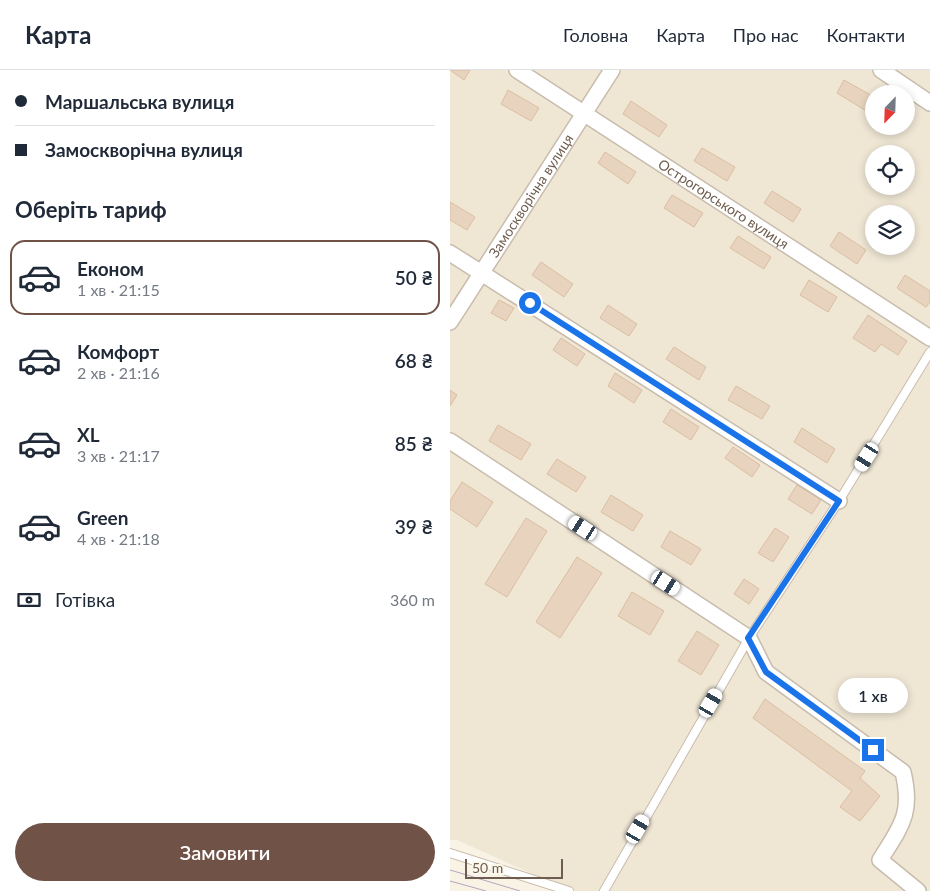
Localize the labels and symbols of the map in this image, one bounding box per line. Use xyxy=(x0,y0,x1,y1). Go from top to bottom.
north arrow xyxy=(865,85,915,135)
street label: Замоскворічна вулиця xyxy=(485,131,577,260)
street label: Острогорського вулиця xyxy=(655,155,792,252)
route start xyxy=(519,292,541,314)
car xyxy=(852,440,881,474)
car xyxy=(566,514,599,542)
car xyxy=(649,569,682,597)
callout: 1 хв xyxy=(838,678,908,712)
car xyxy=(697,686,724,720)
route end xyxy=(862,739,884,761)
car xyxy=(624,812,651,846)
scale bar xyxy=(465,856,562,879)

